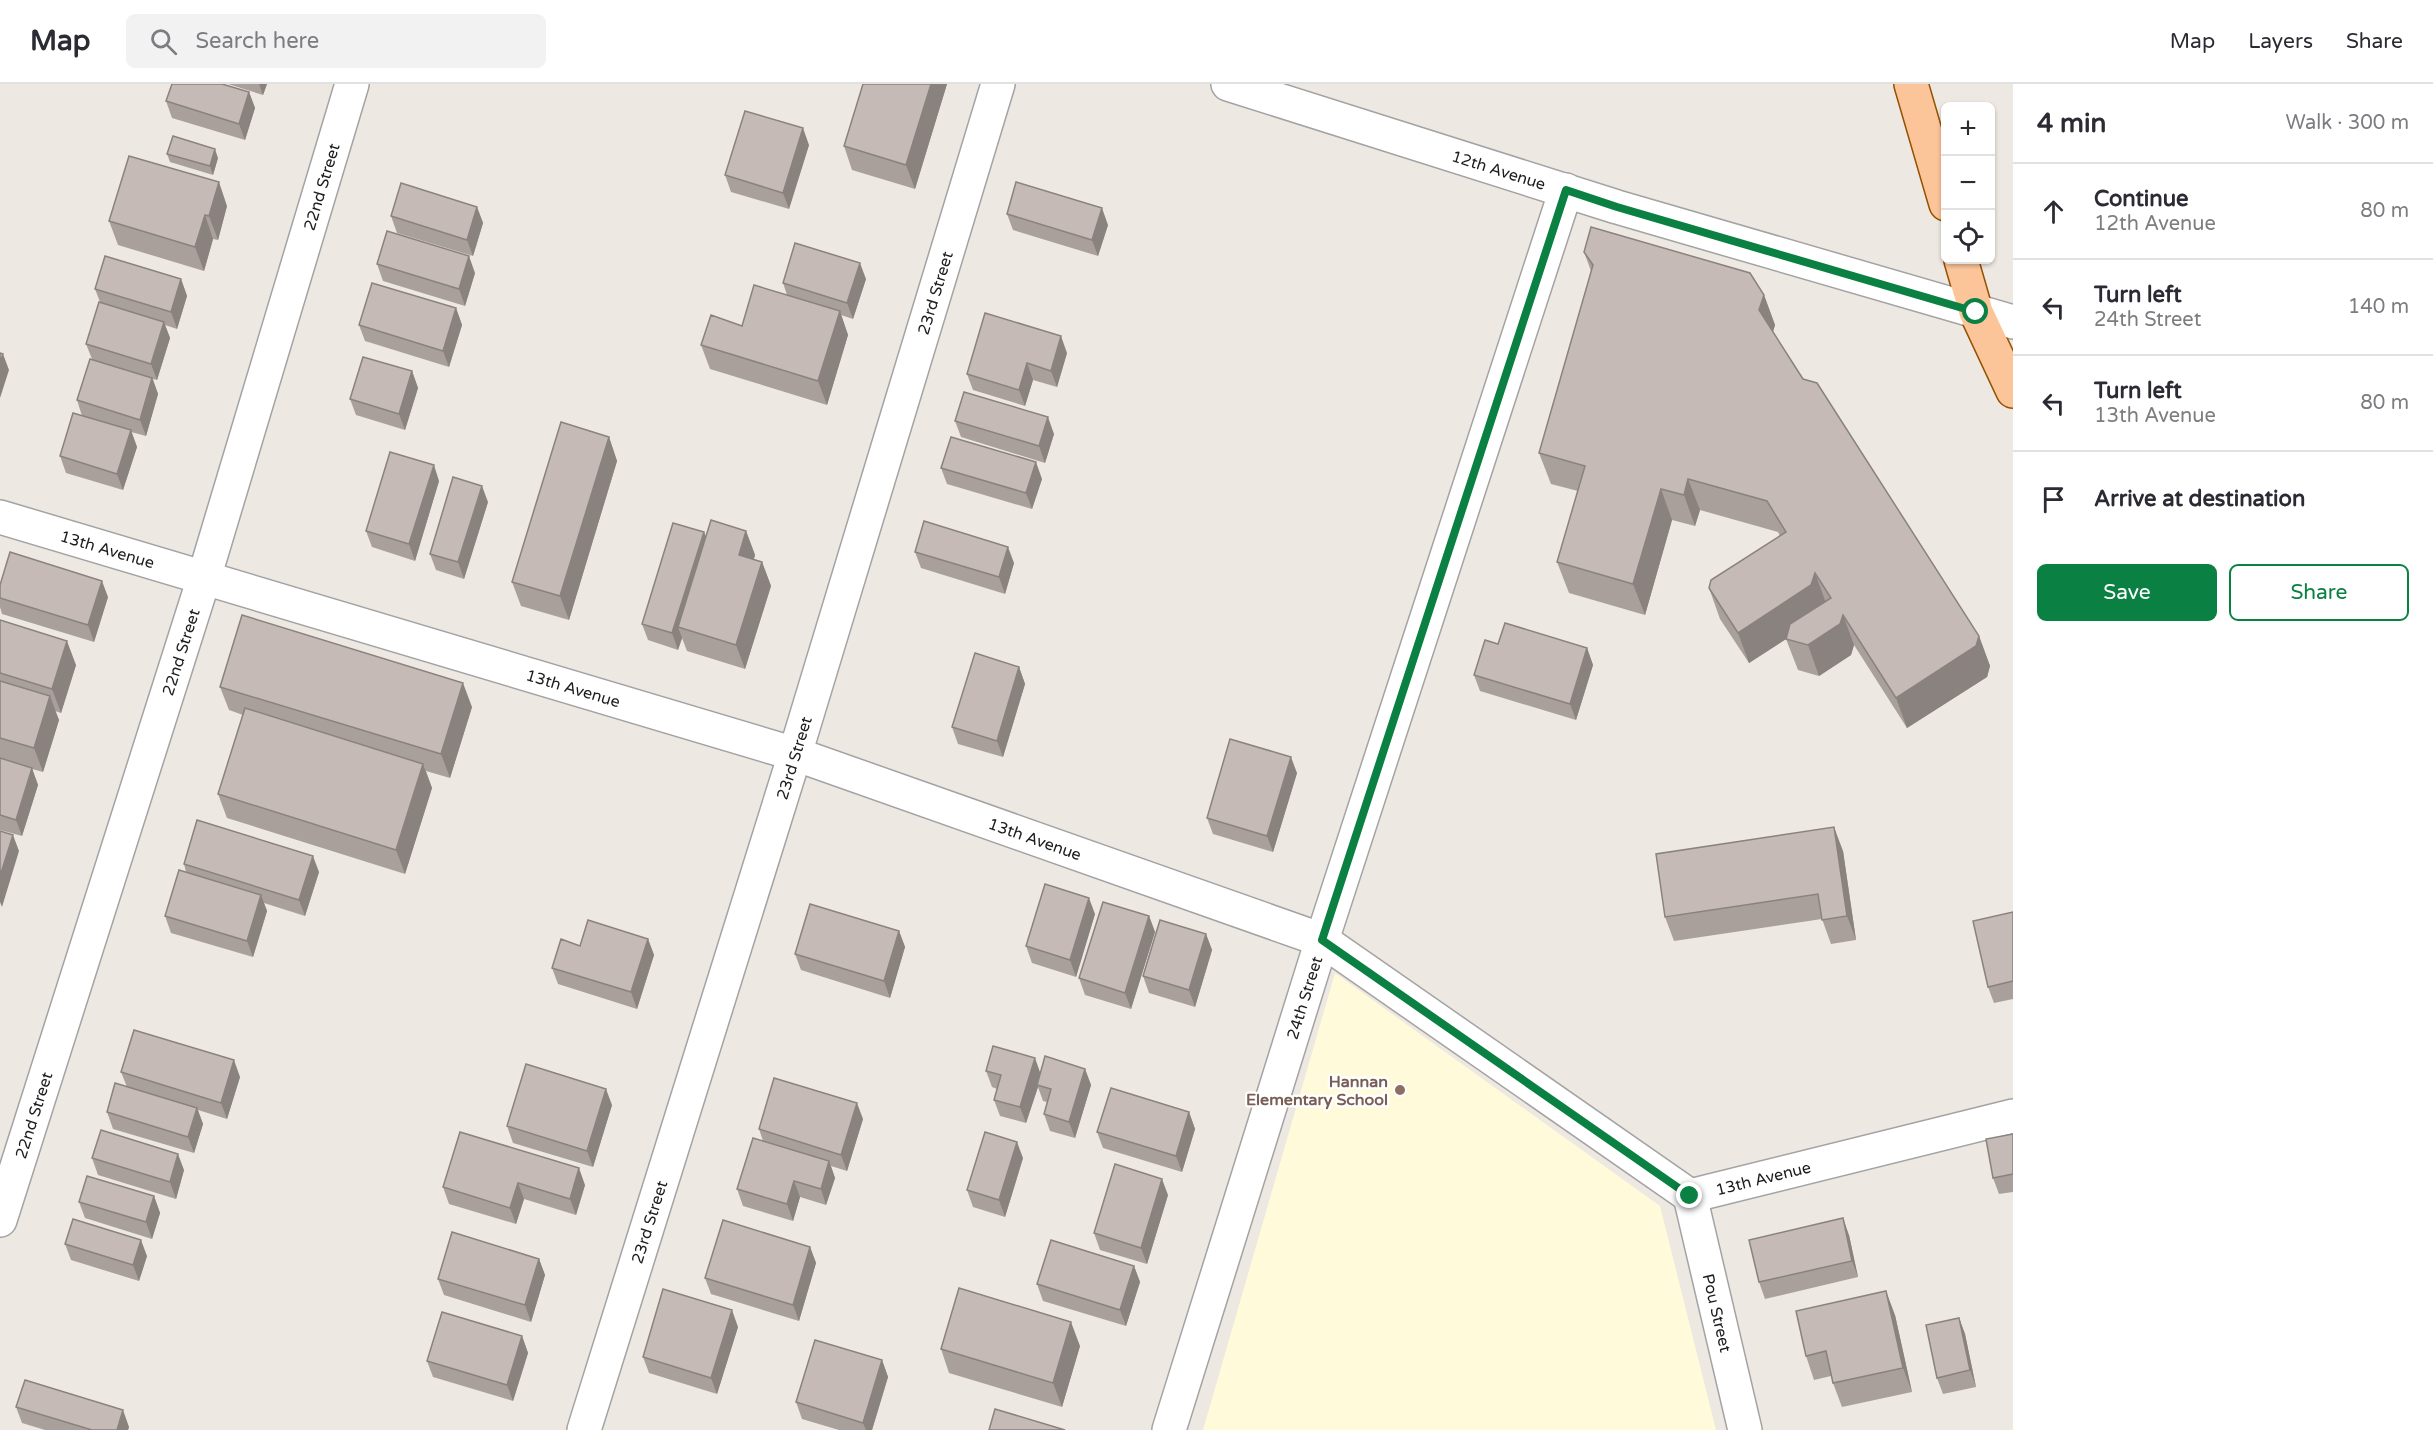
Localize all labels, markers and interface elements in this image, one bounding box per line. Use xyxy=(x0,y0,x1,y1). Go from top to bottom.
search box xyxy=(126,14,546,68)
text: Map xyxy=(30,24,90,58)
icon: search xyxy=(147,25,180,58)
text: Search here xyxy=(195,28,319,54)
text: Map xyxy=(2170,29,2215,54)
text: Layers xyxy=(2248,29,2313,54)
text: Share xyxy=(2346,29,2403,54)
map controls xyxy=(1941,102,1995,264)
button: + xyxy=(1941,102,1995,156)
text: 4 min xyxy=(2037,108,2106,139)
text: Walk · 300 m xyxy=(2286,111,2409,135)
street label: 22nd Street xyxy=(300,141,345,233)
street label: 12th Avenue xyxy=(1449,146,1548,195)
button: − xyxy=(1941,156,1995,210)
text: Continue xyxy=(2094,186,2189,212)
icon: ahead xyxy=(2037,195,2070,228)
text: 80 m xyxy=(2360,199,2409,223)
button: locate xyxy=(1941,210,1995,264)
text: 12th Avenue xyxy=(2094,212,2216,236)
street label: 23rd Street xyxy=(914,249,958,337)
text: Turn left xyxy=(2094,282,2182,308)
icon: left xyxy=(2037,291,2070,324)
text: 140 m xyxy=(2348,295,2409,319)
route start xyxy=(1962,298,1988,324)
text: 24th Street xyxy=(2094,308,2201,332)
text: Turn left xyxy=(2094,378,2182,404)
icon: left xyxy=(2037,387,2070,420)
text: 80 m xyxy=(2360,391,2409,415)
text: 13th Avenue xyxy=(2094,404,2216,428)
icon: arrive xyxy=(2037,483,2070,516)
text: Arrive at destination xyxy=(2094,486,2305,512)
street label: 13th Avenue xyxy=(57,526,157,573)
button: Save xyxy=(2037,564,2217,621)
button: Share xyxy=(2229,564,2409,621)
street label: 22nd Street xyxy=(158,606,205,698)
street label: 13th Avenue xyxy=(523,665,622,712)
street label: 23rd Street xyxy=(772,714,817,802)
street label: 13th Avenue xyxy=(985,814,1084,865)
street label: 24th Street xyxy=(1283,954,1327,1042)
street label: 22nd Street xyxy=(11,1070,57,1161)
place label: Hannan Elementary School xyxy=(1246,1072,1388,1110)
marker: Hannan Elementary School xyxy=(1393,1083,1407,1097)
street label: 13th Avenue xyxy=(1714,1157,1813,1200)
street label: 23rd Street xyxy=(628,1178,672,1266)
route end xyxy=(1676,1182,1702,1208)
street label: Pou Street xyxy=(1698,1272,1735,1354)

